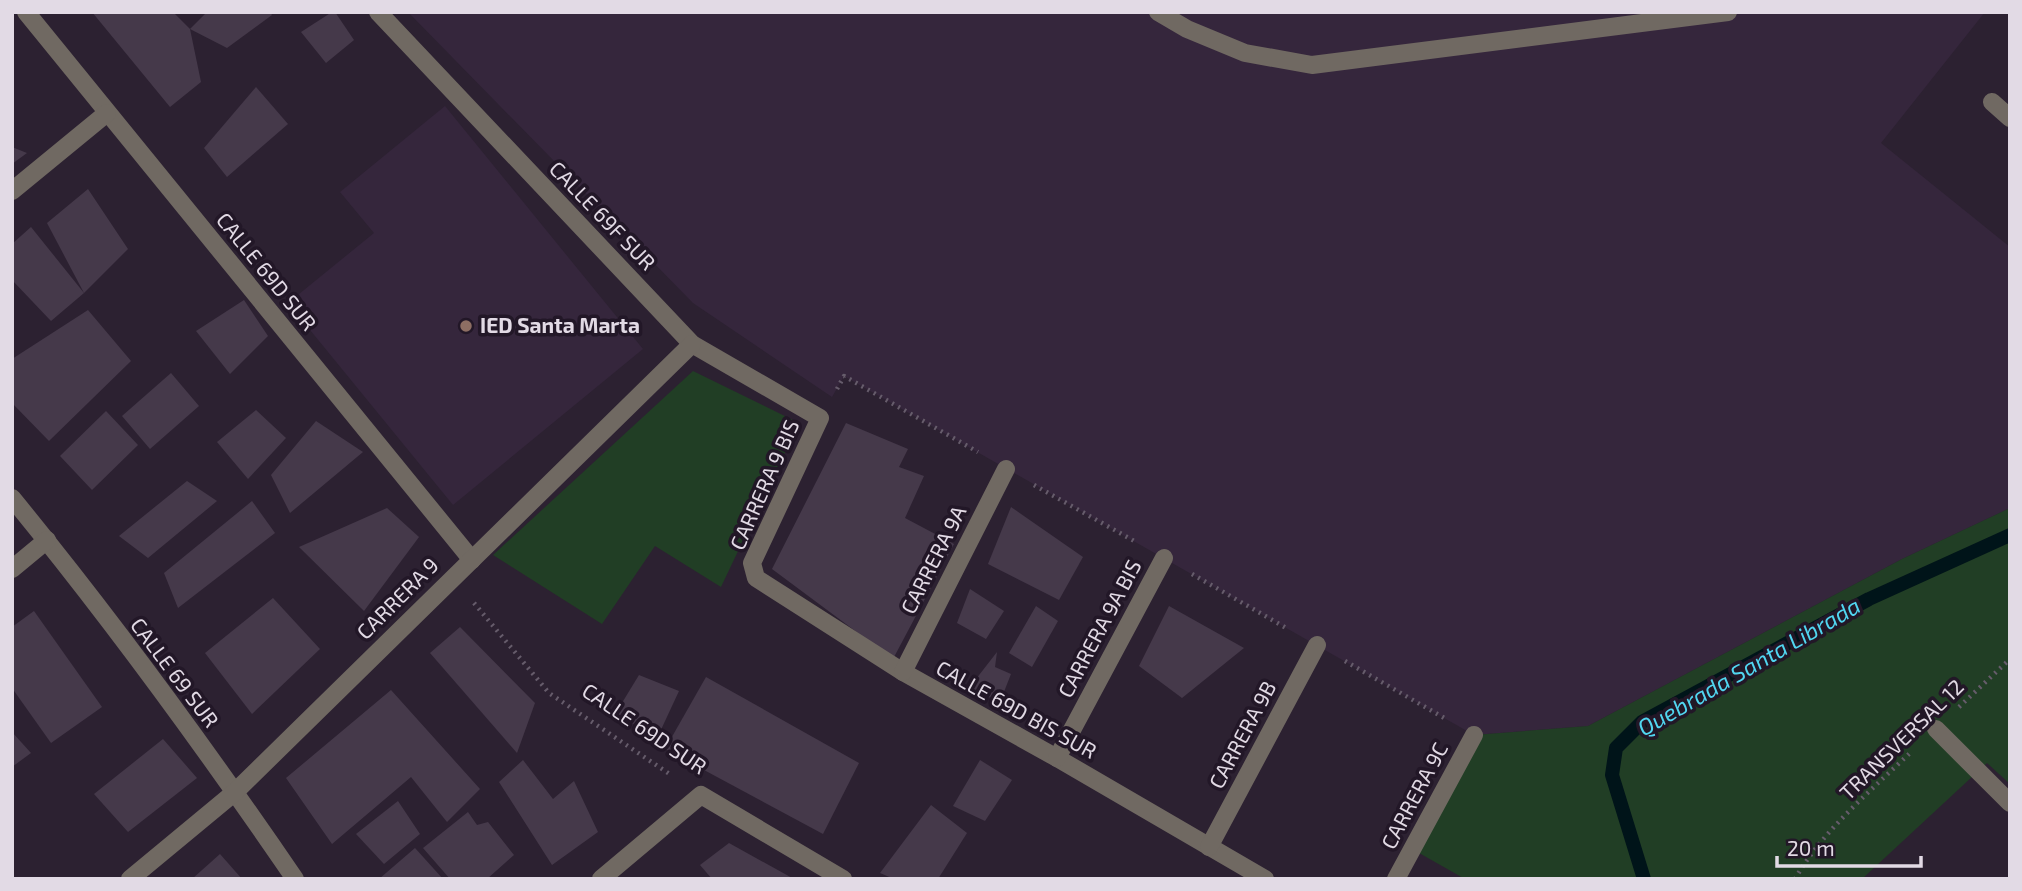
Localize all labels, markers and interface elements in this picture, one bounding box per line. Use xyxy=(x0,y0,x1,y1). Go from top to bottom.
street label: CALLE 69F SUR xyxy=(545,155,661,275)
street label: CALLE 69D SUR xyxy=(212,207,322,335)
place label: IED Santa Marta xyxy=(480,312,640,337)
marker: IED Santa Marta xyxy=(458,318,474,334)
street label: CARRERA 9 BIS xyxy=(724,415,804,553)
street label: CARRERA 9A xyxy=(895,501,971,618)
street label: CARRERA 9 xyxy=(351,552,443,644)
street label: CARRERA 9A BIS xyxy=(1052,555,1146,702)
water label: Quebrada Santa Librada xyxy=(1632,591,1865,741)
street label: CALLE 69 SUR xyxy=(126,612,224,732)
street label: CALLE 69D BIS SUR xyxy=(932,654,1101,763)
street label: TRANSVERSAL 12 xyxy=(1834,674,1968,804)
street label: CARRERA 9B xyxy=(1203,676,1280,792)
street label: CALLE 69D SUR xyxy=(578,677,712,779)
street label: CARRERA 9C xyxy=(1375,738,1452,853)
scale bar xyxy=(1777,824,1920,868)
text: 20 m xyxy=(1787,835,1835,860)

